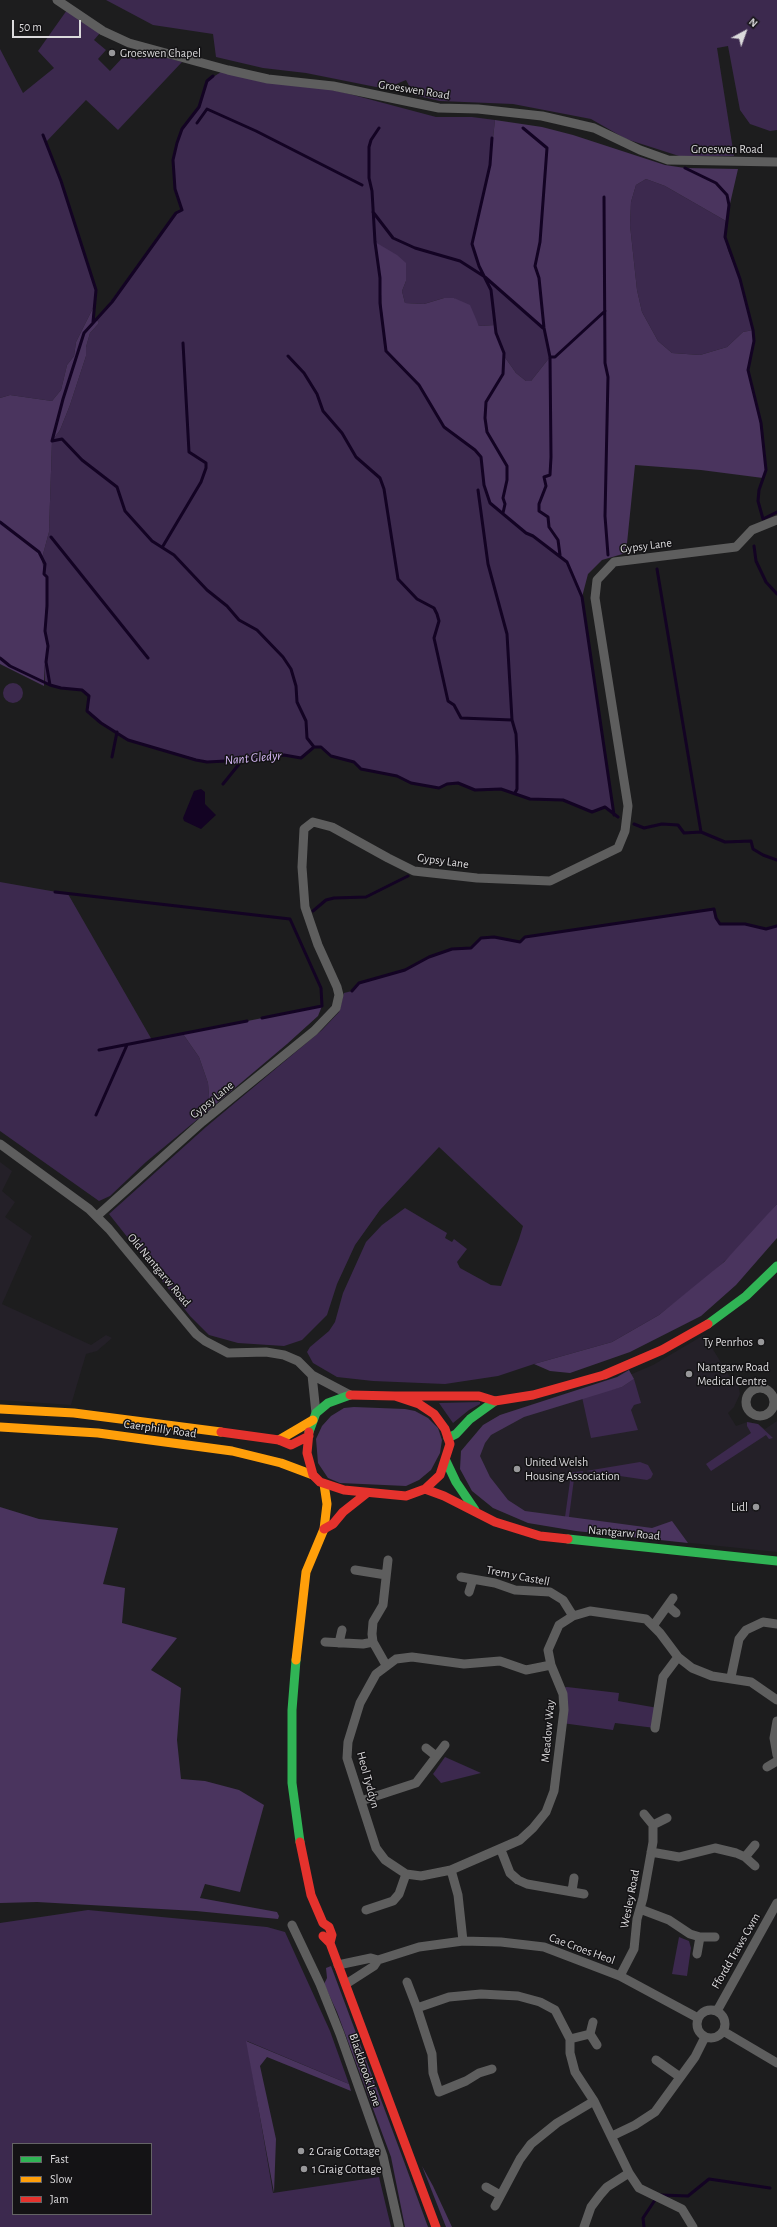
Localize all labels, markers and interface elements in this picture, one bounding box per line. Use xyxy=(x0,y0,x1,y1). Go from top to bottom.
scale bar xyxy=(14,12,83,38)
north arrow xyxy=(725,12,765,52)
text: N xyxy=(747,16,760,29)
text: 50 m xyxy=(19,21,42,33)
place label: Groeswen Chapel xyxy=(120,46,201,60)
marker: Groeswen Chapel xyxy=(107,48,117,58)
street label: Groeswen Road xyxy=(377,77,451,103)
street label: Groeswen Road xyxy=(691,142,763,156)
street label: Gypsy Lane xyxy=(619,536,673,556)
water label: Nant Gledyr xyxy=(224,748,282,768)
street label: Gypsy Lane xyxy=(416,850,470,872)
street label: Gypsy Lane xyxy=(187,1078,237,1122)
street label: Old Nantgarw Road xyxy=(124,1231,194,1309)
place label: Ty Penrhos xyxy=(703,1335,753,1349)
marker: Ty Penrhos xyxy=(756,1337,766,1347)
place label: Nantgarw Road Medical Centre xyxy=(697,1360,769,1388)
marker: Nantgarw Road Medical Centre xyxy=(684,1369,694,1379)
street label: Caerphilly Road xyxy=(123,1417,197,1441)
place label: United Welsh Housing Association xyxy=(525,1455,620,1483)
marker: United Welsh Housing Association xyxy=(512,1464,522,1474)
place label: Lidl xyxy=(731,1500,748,1514)
marker: Lidl xyxy=(751,1502,761,1512)
street label: Nantgarw Road xyxy=(587,1523,661,1543)
street label: Trem y Castell xyxy=(485,1563,551,1589)
street label: Meadow Way xyxy=(538,1699,558,1763)
street label: Heol Tyddyn xyxy=(354,1750,382,1810)
street label: Wesley Road xyxy=(617,1868,643,1930)
street label: Ffordd Traws Cwm xyxy=(708,1910,764,1992)
street label: Cae Croes Heol xyxy=(547,1930,617,1968)
street label: Blackbrook Lane xyxy=(346,2032,384,2108)
legend xyxy=(12,2143,152,2215)
place label: 2 Graig Cottage xyxy=(309,2144,380,2158)
marker: 2 Graig Cottage xyxy=(296,2146,306,2156)
text: Fast xyxy=(50,2153,69,2165)
place label: 1 Graig Cottage xyxy=(312,2162,382,2176)
marker: 1 Graig Cottage xyxy=(299,2164,309,2174)
text: Slow xyxy=(50,2173,72,2185)
text: Jam xyxy=(50,2193,69,2205)

